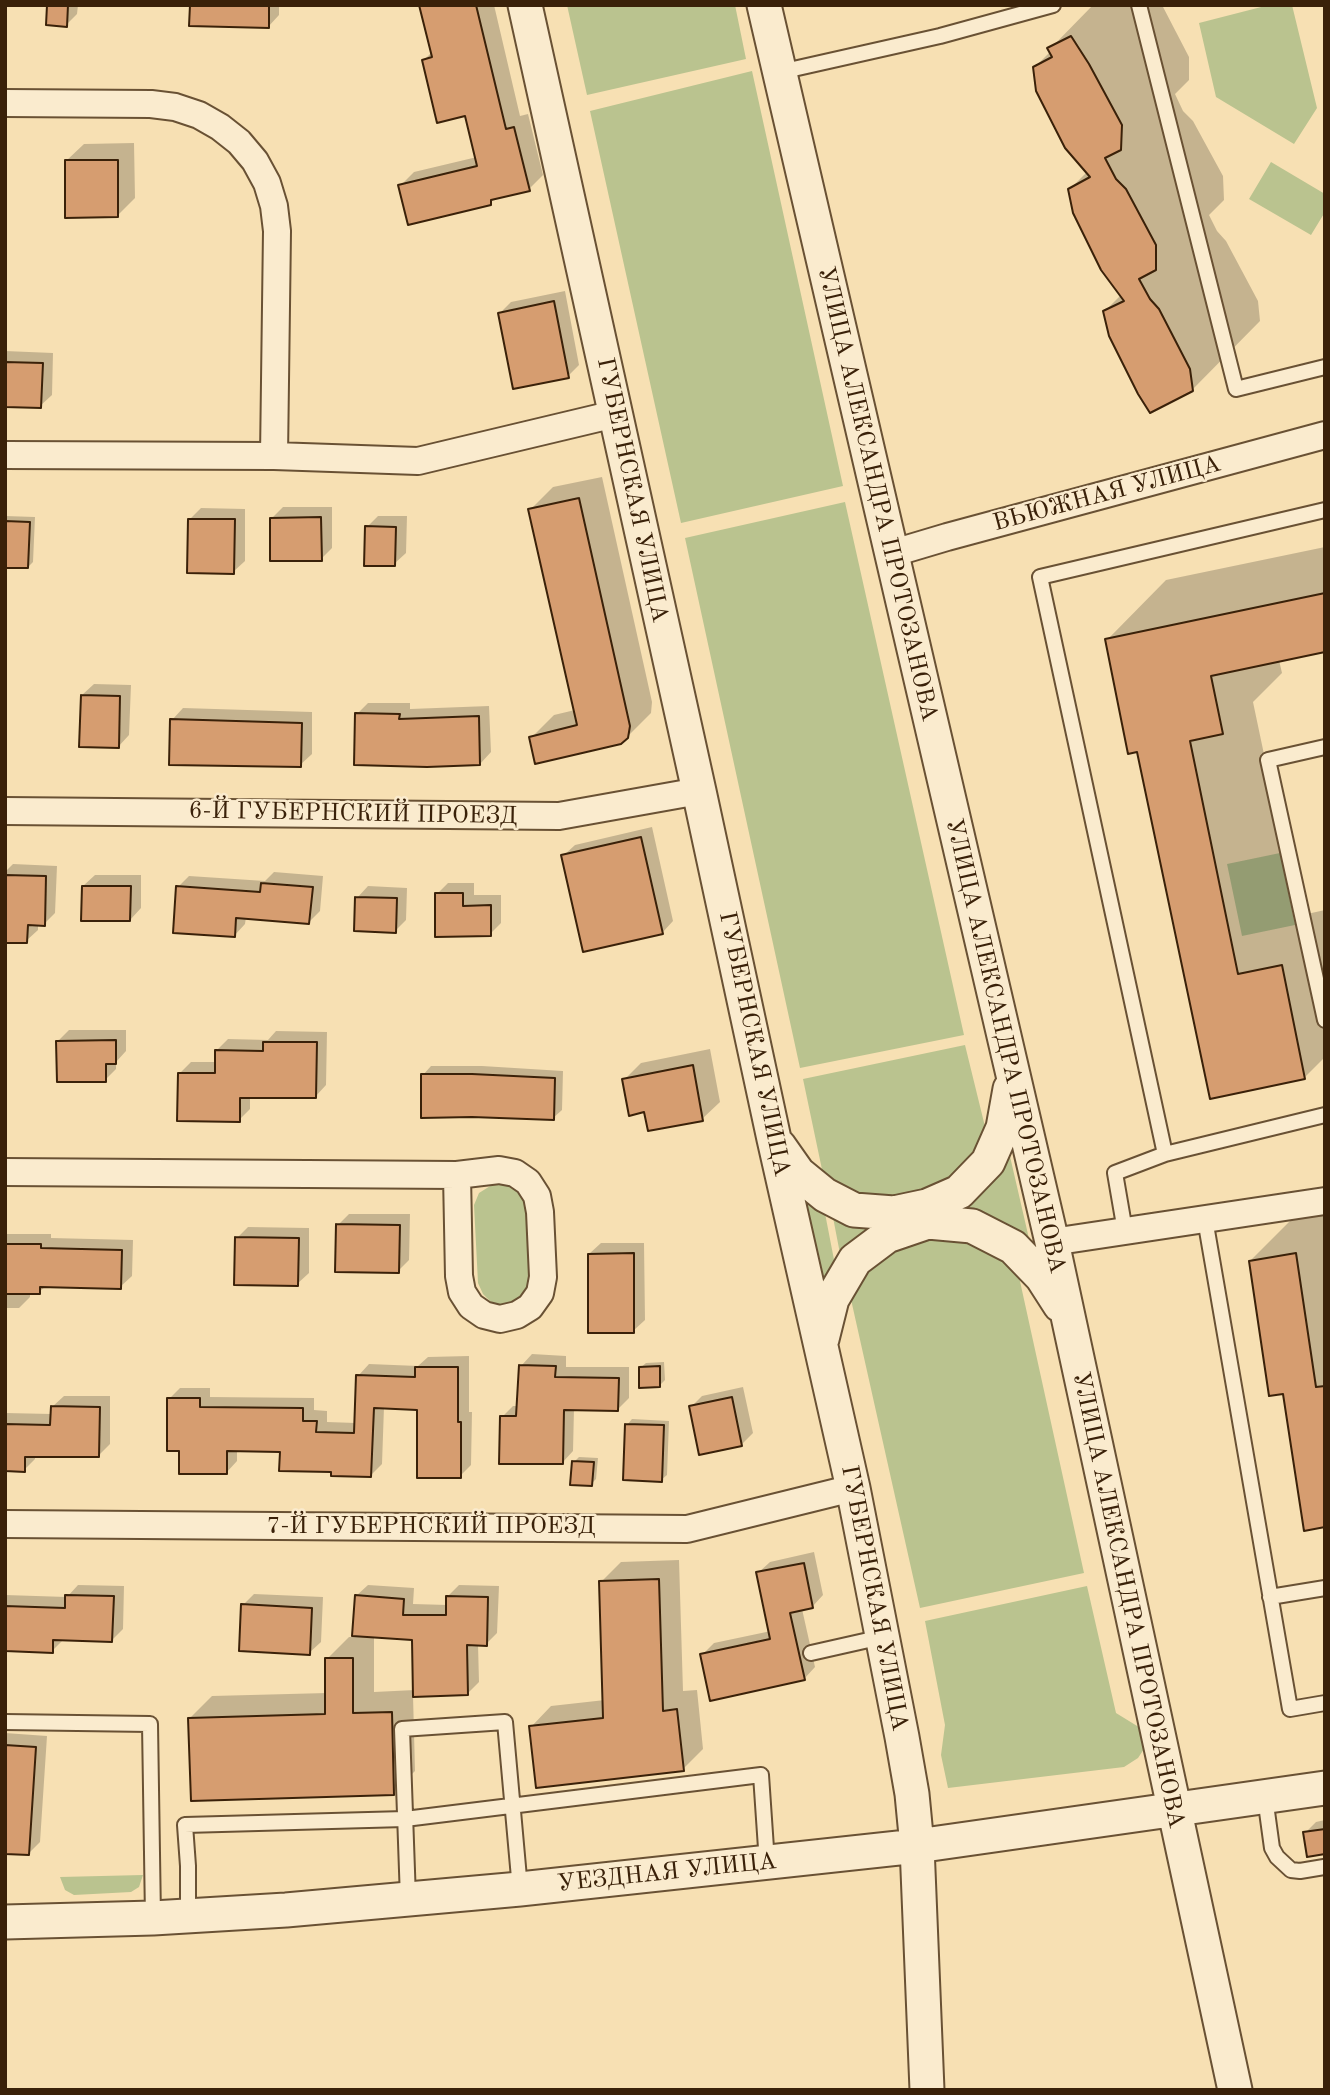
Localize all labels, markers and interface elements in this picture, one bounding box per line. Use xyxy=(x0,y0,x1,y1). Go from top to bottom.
street label: УЛИЦА АЛЕКСАНДРА ПРОТОЗАНОВА xyxy=(811,264,943,724)
street label: ГУБЕРНСКАЯ УЛИЦА xyxy=(590,355,674,625)
street label: ВЬЮЖНАЯ УЛИЦА xyxy=(990,450,1224,538)
street label: 6-Й ГУБЕРНСКИЙ ПРОЕЗД xyxy=(188,797,518,831)
street label: УЛИЦА АЛЕКСАНДРА ПРОТОЗАНОВА xyxy=(939,816,1071,1276)
street label: ГУБЕРНСКАЯ УЛИЦА xyxy=(712,909,796,1179)
street label: УЛИЦА АЛЕКСАНДРА ПРОТОЗАНОВА xyxy=(1065,1369,1191,1831)
street label: ГУБЕРНСКАЯ УЛИЦА xyxy=(834,1463,914,1733)
street label: 7-Й ГУБЕРНСКИЙ ПРОЕЗД xyxy=(267,1513,595,1541)
street label: УЕЗДНАЯ УЛИЦА xyxy=(556,1847,778,1899)

